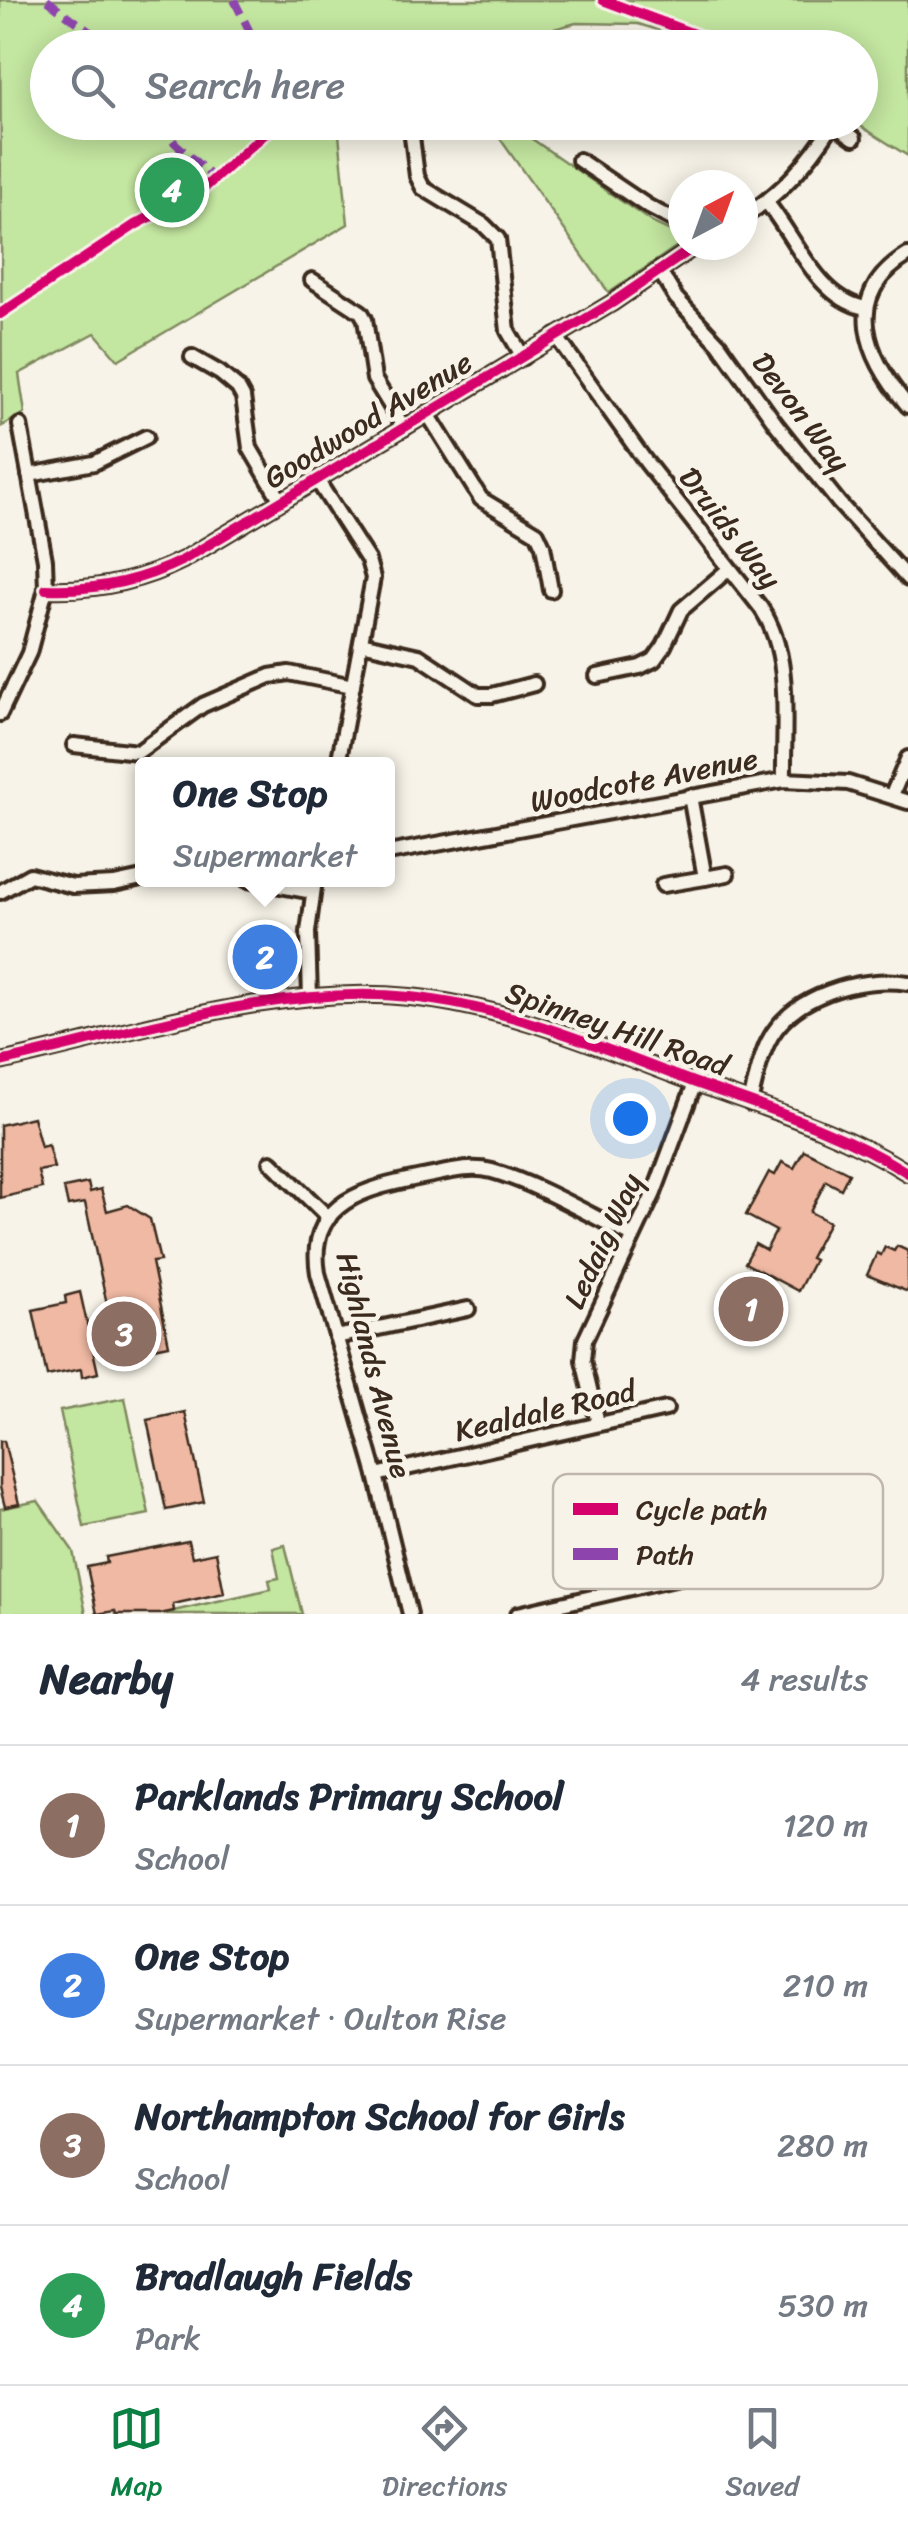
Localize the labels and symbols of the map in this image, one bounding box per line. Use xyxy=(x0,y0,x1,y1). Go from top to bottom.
pin: 4 xyxy=(140,152,204,228)
north arrow xyxy=(668,170,758,260)
street label: Goodwood Avenue xyxy=(253,336,483,504)
street label: Devon Way xyxy=(737,340,865,485)
street label: Druids Way xyxy=(664,455,796,602)
street label: Woodcote Avenue xyxy=(525,731,763,829)
pin: 2 xyxy=(232,920,298,994)
street label: Spinney Hill Road xyxy=(498,966,738,1093)
your location xyxy=(605,1093,656,1144)
street label: Ledaig Way xyxy=(548,1163,658,1318)
street label: Highlands Avenue xyxy=(320,1246,428,1484)
pin: 1 xyxy=(718,1272,784,1346)
pin: 3 xyxy=(92,1296,156,1372)
street label: Kealdale Road xyxy=(449,1363,643,1458)
legend xyxy=(553,1474,883,1589)
text: Cycle path xyxy=(636,1485,767,1534)
text: Path xyxy=(636,1530,694,1579)

